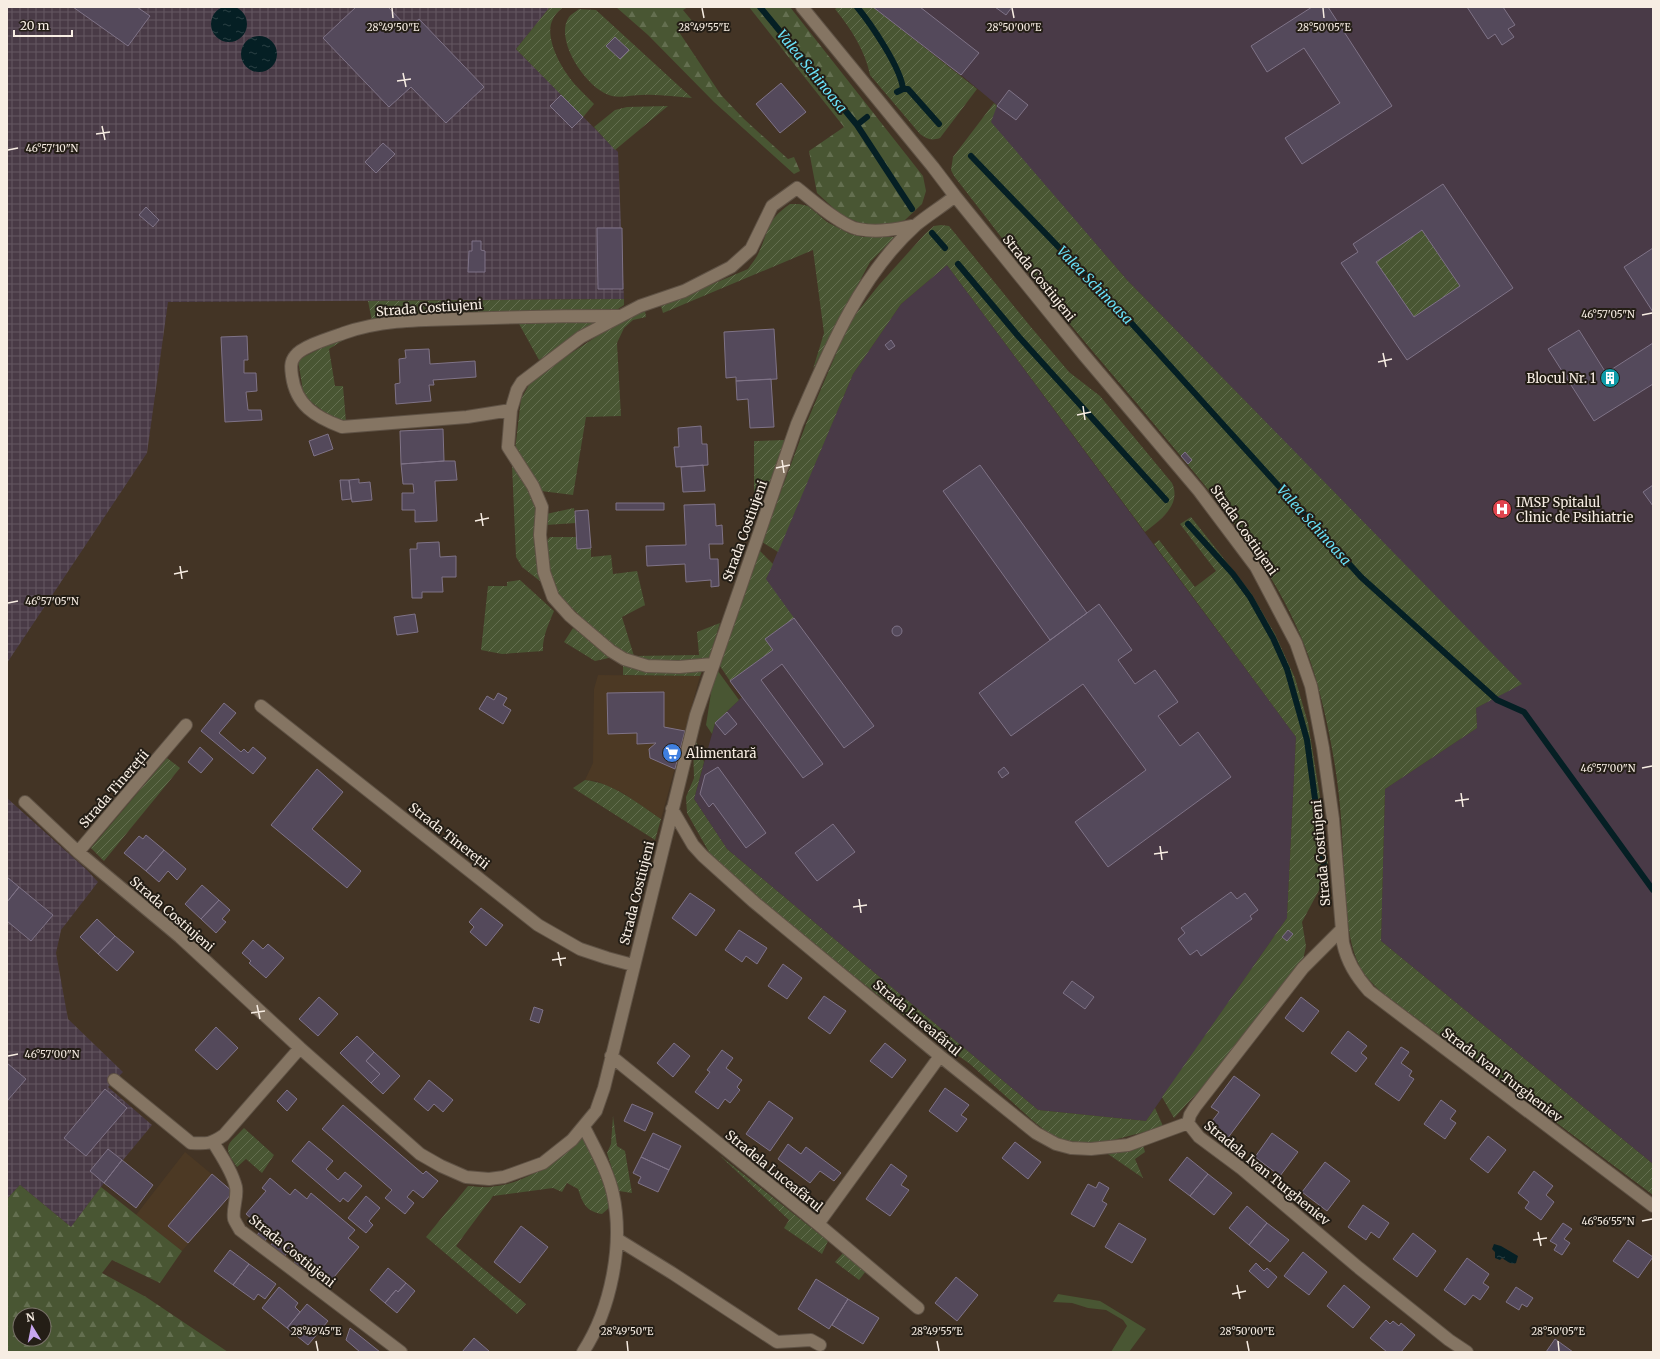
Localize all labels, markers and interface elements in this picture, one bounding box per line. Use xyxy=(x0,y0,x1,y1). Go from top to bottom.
scale bar xyxy=(14,12,72,38)
text: 20 m xyxy=(20,18,49,33)
text: 28°49'50"E xyxy=(367,21,420,34)
text: 28°49'55"E xyxy=(678,21,730,34)
text: 28°50'00"E xyxy=(987,21,1042,34)
text: 28°50'05"E xyxy=(1297,21,1351,34)
water label: Valea Schinoasa xyxy=(773,26,851,116)
text: 46°57'10"N xyxy=(26,142,79,155)
street label: Strada Costiujeni xyxy=(999,231,1079,325)
water label: Valea Schinoasa xyxy=(1053,242,1137,328)
street label: Strada Costiujeni xyxy=(375,296,483,320)
text: 46°57'05"N xyxy=(1581,308,1635,321)
building icon: Blocul Nr. 1 xyxy=(1599,367,1621,389)
place label: Blocul Nr. 1 xyxy=(1526,370,1596,387)
street label: Strada Costiujeni xyxy=(719,478,771,584)
street label: Strada Costiujeni xyxy=(1206,481,1282,579)
water label: Valea Schinoasa xyxy=(1273,481,1355,569)
place label: IMSP Spitalul Clinic de Psihiatrie xyxy=(1516,494,1633,526)
hospital icon: IMSP Spitalul Clinic de Psihiatrie xyxy=(1491,498,1513,520)
text: 46°57'05"N xyxy=(25,595,79,608)
supermarket icon: Alimentară xyxy=(661,742,683,764)
place label: Alimentară xyxy=(685,745,757,762)
street label: Strada Tinereții xyxy=(75,746,153,832)
text: 46°57'00"N xyxy=(1581,762,1636,775)
street label: Strada Tinereții xyxy=(405,799,493,873)
street label: Strada Costiujeni xyxy=(1308,799,1334,907)
street label: Strada Costiujeni xyxy=(616,839,658,947)
street label: Strada Costiujeni xyxy=(126,873,218,955)
street label: Strada Luceafărul xyxy=(870,976,964,1060)
street label: Strada Ivan Turgheniev xyxy=(1438,1024,1566,1126)
text: 46°57'00"N xyxy=(25,1048,80,1061)
street label: Stradela Ivan Turgheniev xyxy=(1200,1117,1334,1230)
street label: Stradela Luceafărul xyxy=(722,1126,826,1216)
street label: Strada Costiujeni xyxy=(245,1211,339,1291)
text: 46°56'55"N xyxy=(1582,1215,1635,1228)
north arrow xyxy=(12,1307,52,1347)
text: N xyxy=(25,1309,36,1325)
text: 28°49'45"E xyxy=(291,1325,342,1338)
text: 28°49'50"E xyxy=(601,1325,654,1338)
text: 28°49'55"E xyxy=(911,1325,963,1338)
text: 28°50'00"E xyxy=(1220,1325,1275,1338)
text: 28°50'05"E xyxy=(1531,1325,1585,1338)

